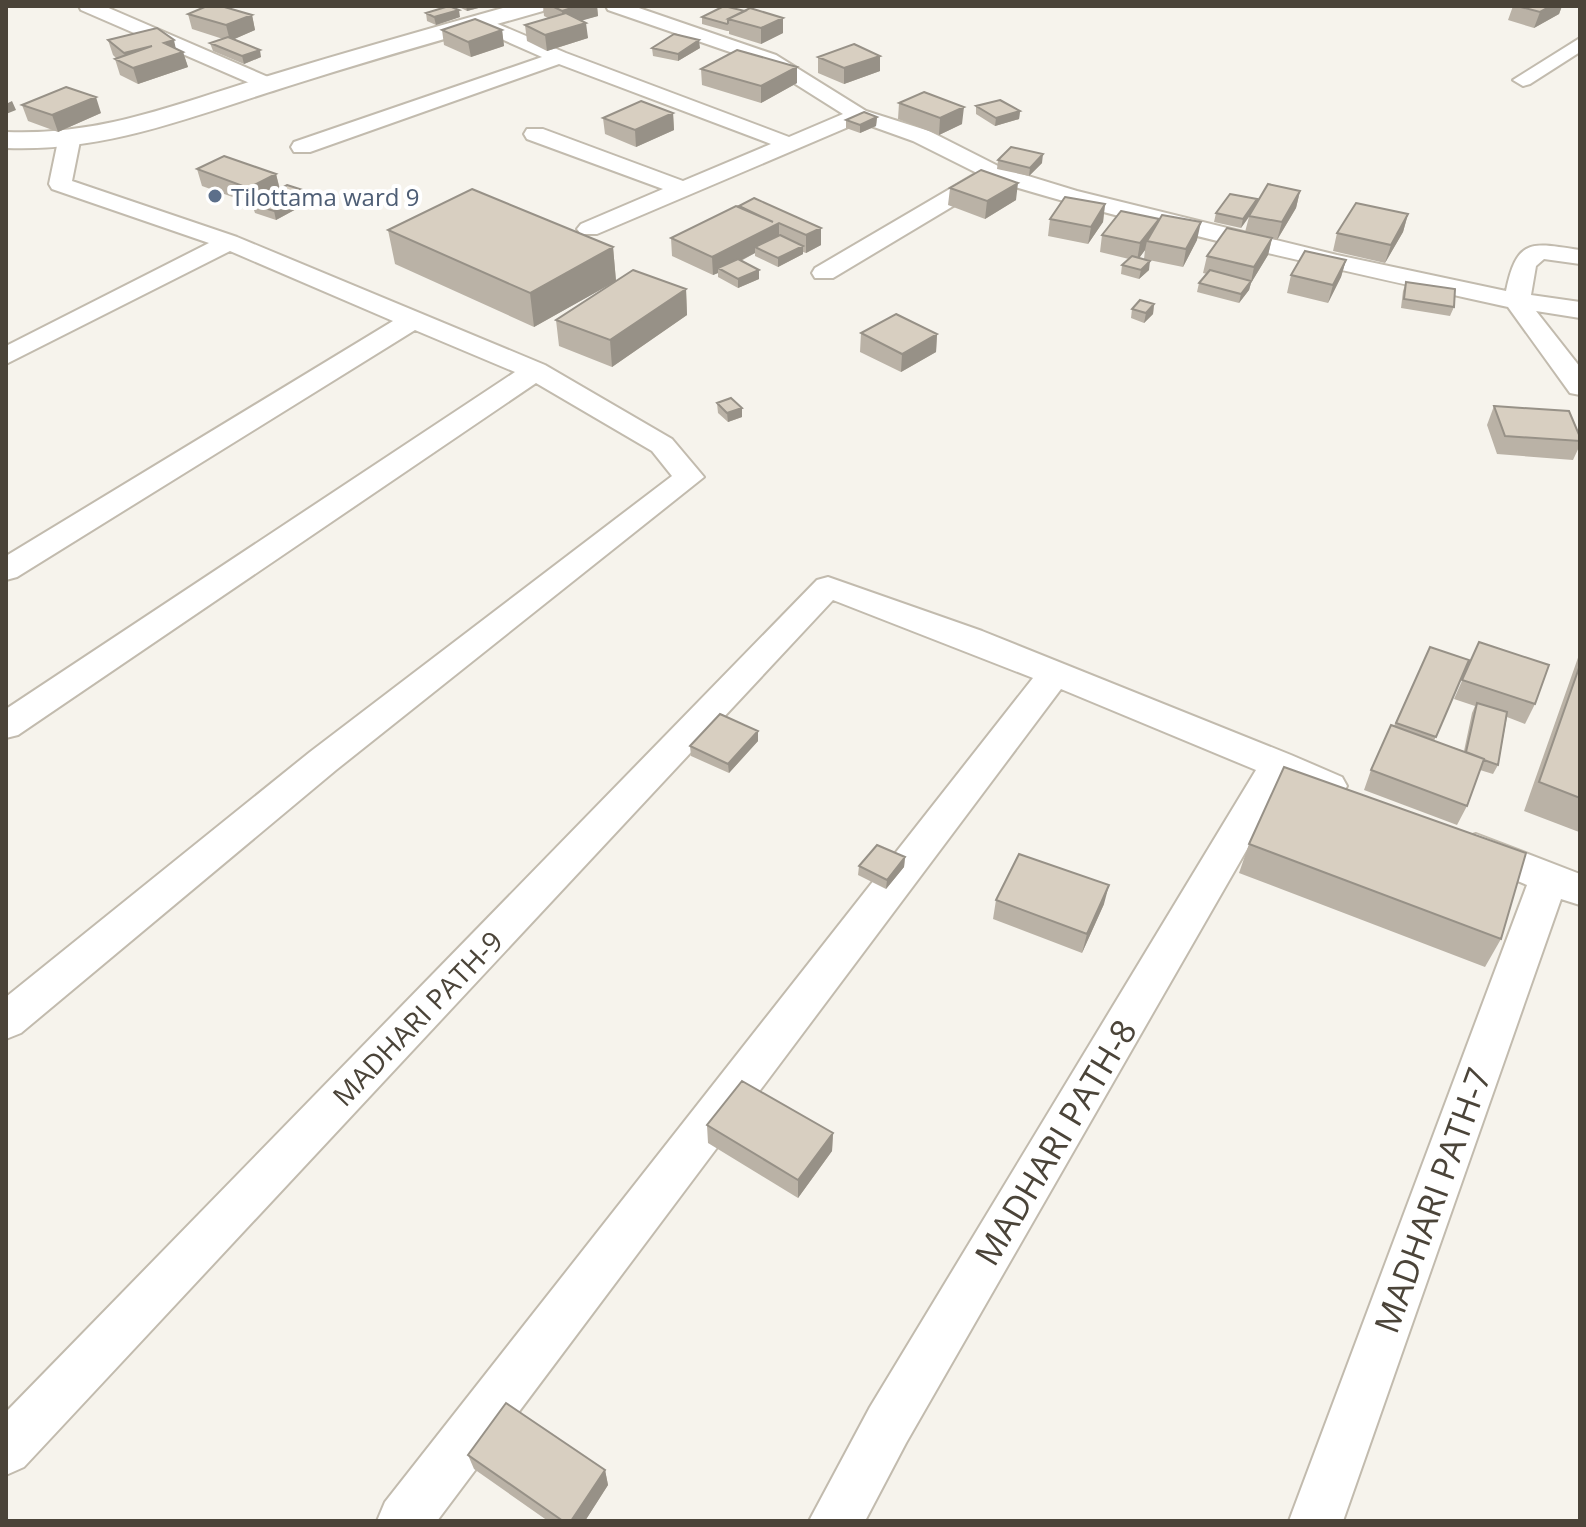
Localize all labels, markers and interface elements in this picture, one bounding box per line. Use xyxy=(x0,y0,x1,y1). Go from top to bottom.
place label: Tilottama ward 9 xyxy=(231,180,419,213)
marker: Tilottama ward 9 xyxy=(206,187,224,205)
street label: MADHARI PATH-9 xyxy=(324,922,510,1114)
street label: MADHARI PATH-8 xyxy=(963,1011,1147,1273)
street label: MADHARI PATH-7 xyxy=(1363,1061,1501,1339)

